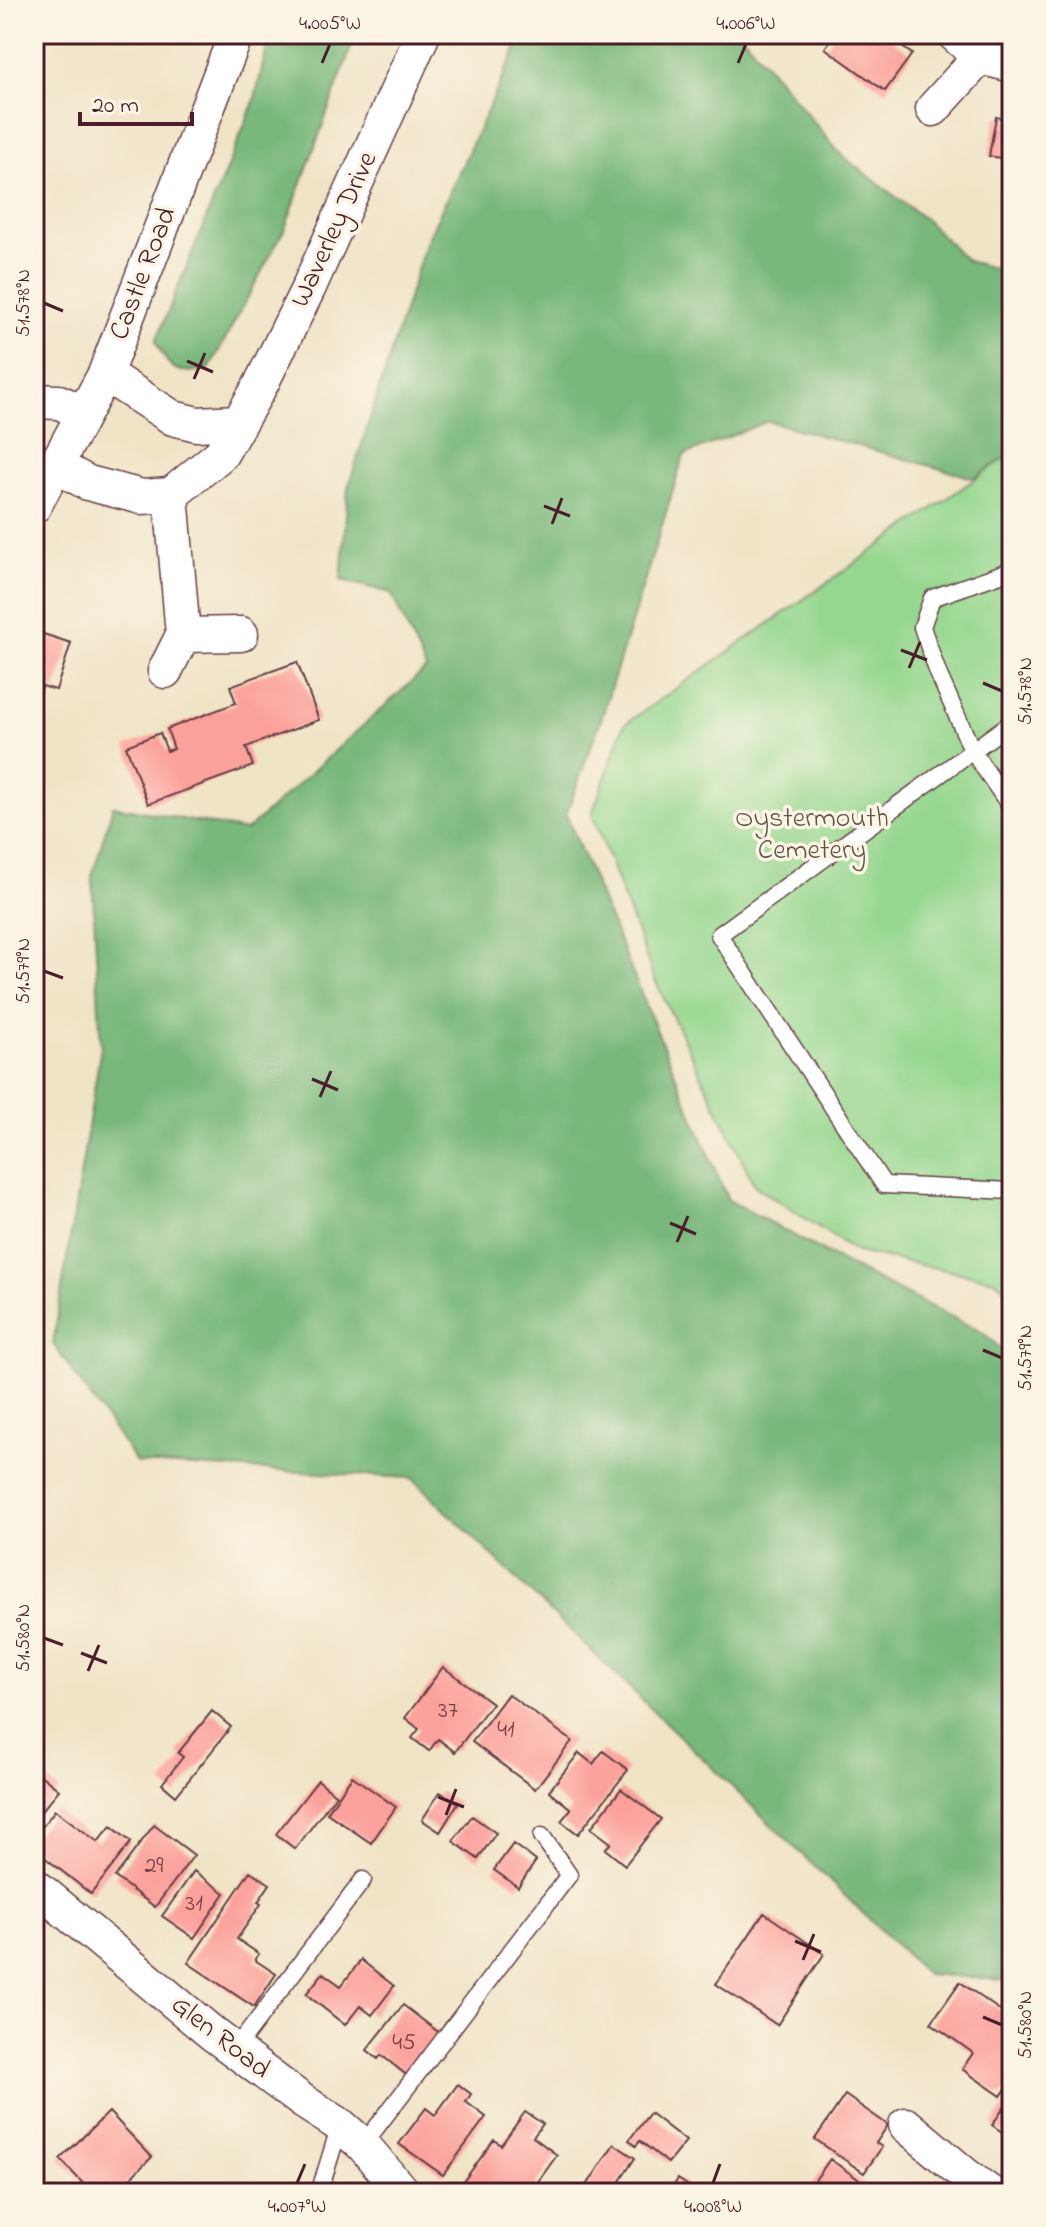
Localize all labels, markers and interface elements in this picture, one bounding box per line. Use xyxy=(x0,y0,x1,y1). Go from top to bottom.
text: 4.005°W xyxy=(299,10,361,39)
text: 4.006°W xyxy=(716,10,776,39)
scale bar xyxy=(80,76,192,126)
text: 20 m xyxy=(92,89,139,124)
street label: Waverley Drive xyxy=(281,145,389,315)
street label: Castle Road xyxy=(100,201,188,346)
text: 51.578°N xyxy=(10,269,39,337)
text: 51.578°N xyxy=(1012,657,1041,725)
park label: Oystermouth Cemetery xyxy=(735,799,889,872)
text: 51.579°N xyxy=(10,938,39,1004)
text: 51.579°N xyxy=(1012,1325,1041,1391)
text: 51.580°N xyxy=(10,1604,39,1672)
house number: 37 xyxy=(438,1694,458,1729)
house number: 41 xyxy=(497,1713,515,1748)
house number: 29 xyxy=(144,1849,164,1884)
house number: 31 xyxy=(185,1887,203,1922)
street label: Glen Road xyxy=(161,1986,279,2090)
text: 51.580°N xyxy=(1012,1991,1041,2059)
house number: 45 xyxy=(392,2026,416,2061)
text: 4.007°W xyxy=(268,2193,326,2222)
text: 4.008°W xyxy=(684,2193,742,2222)

